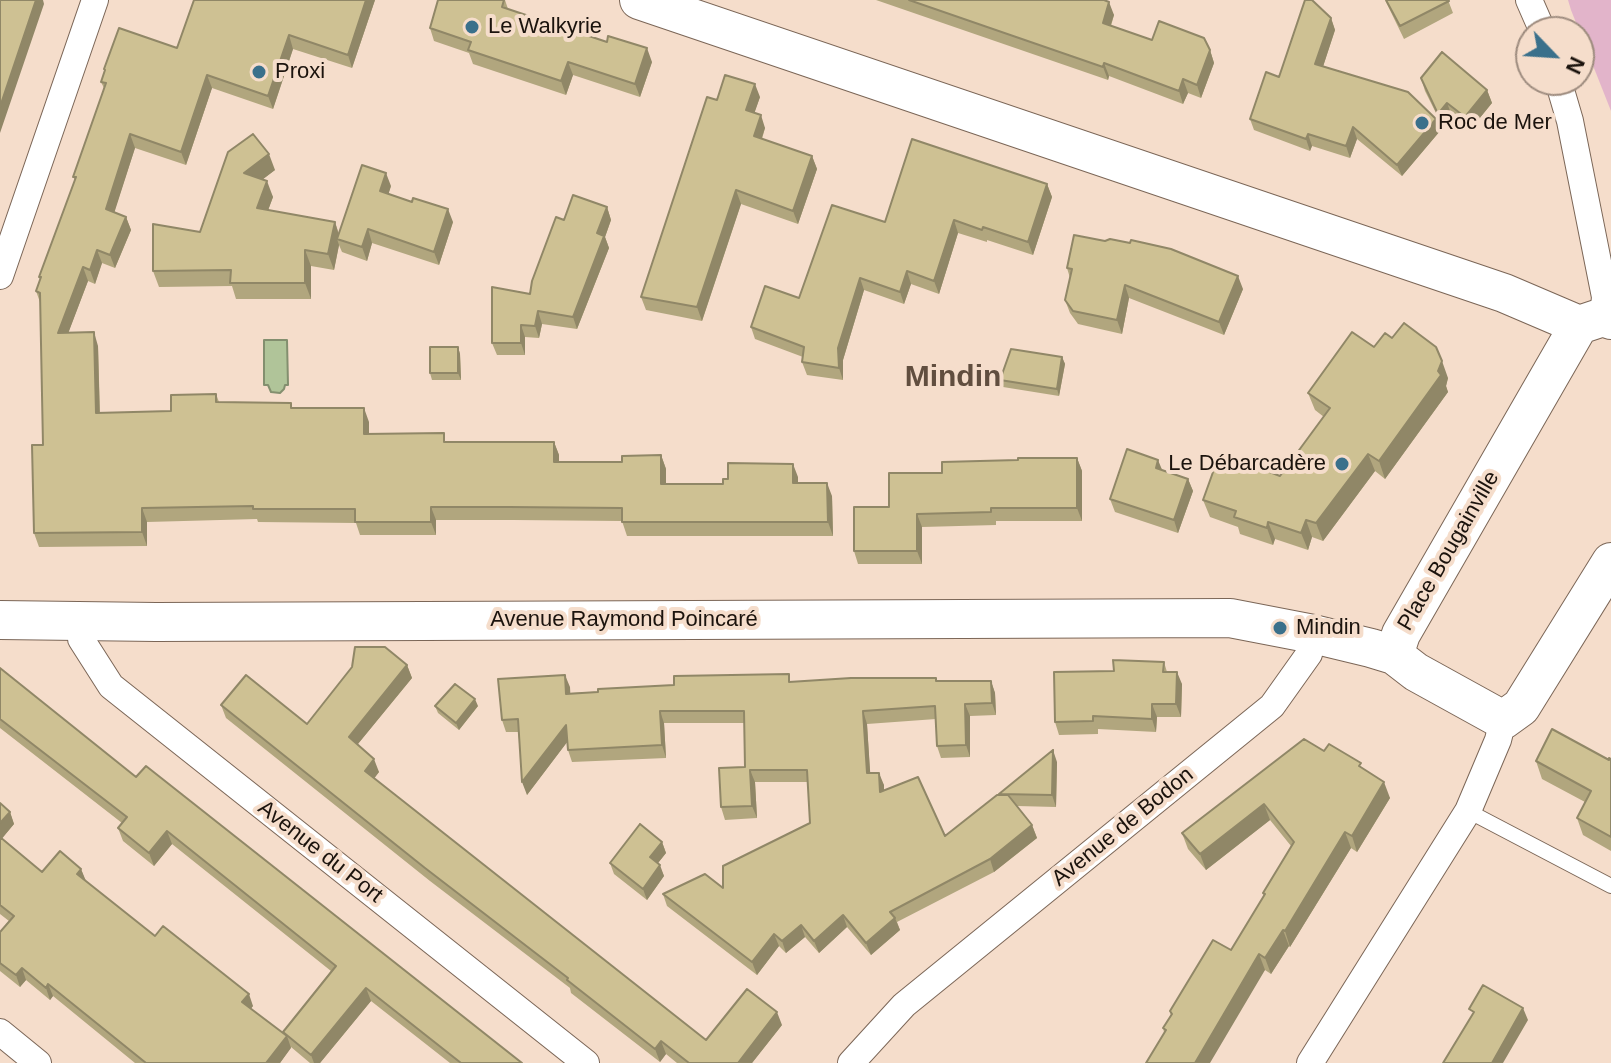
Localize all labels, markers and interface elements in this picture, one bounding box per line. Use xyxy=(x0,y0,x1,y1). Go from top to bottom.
place label: Le Walkyrie xyxy=(488,14,602,40)
north arrow xyxy=(1515,16,1595,96)
marker: Le Walkyrie xyxy=(463,18,481,36)
text: N xyxy=(1561,53,1590,78)
place label: Proxi xyxy=(275,59,325,85)
marker: Proxi xyxy=(250,63,268,81)
place label: Roc de Mer xyxy=(1438,110,1552,136)
marker: Roc de Mer xyxy=(1413,114,1431,132)
district label: Mindin xyxy=(905,360,1001,396)
place label: Le Débarcadère xyxy=(1168,451,1326,477)
marker: Le Débarcadère xyxy=(1333,455,1351,473)
street label: Place Bougainville xyxy=(1393,467,1505,635)
street label: Avenue Raymond Poincaré xyxy=(490,607,758,633)
place label: Mindin xyxy=(1296,615,1361,641)
marker: Mindin xyxy=(1271,619,1289,637)
street label: Avenue de Bodon xyxy=(1047,762,1199,892)
street label: Avenue du Port xyxy=(252,795,388,909)

